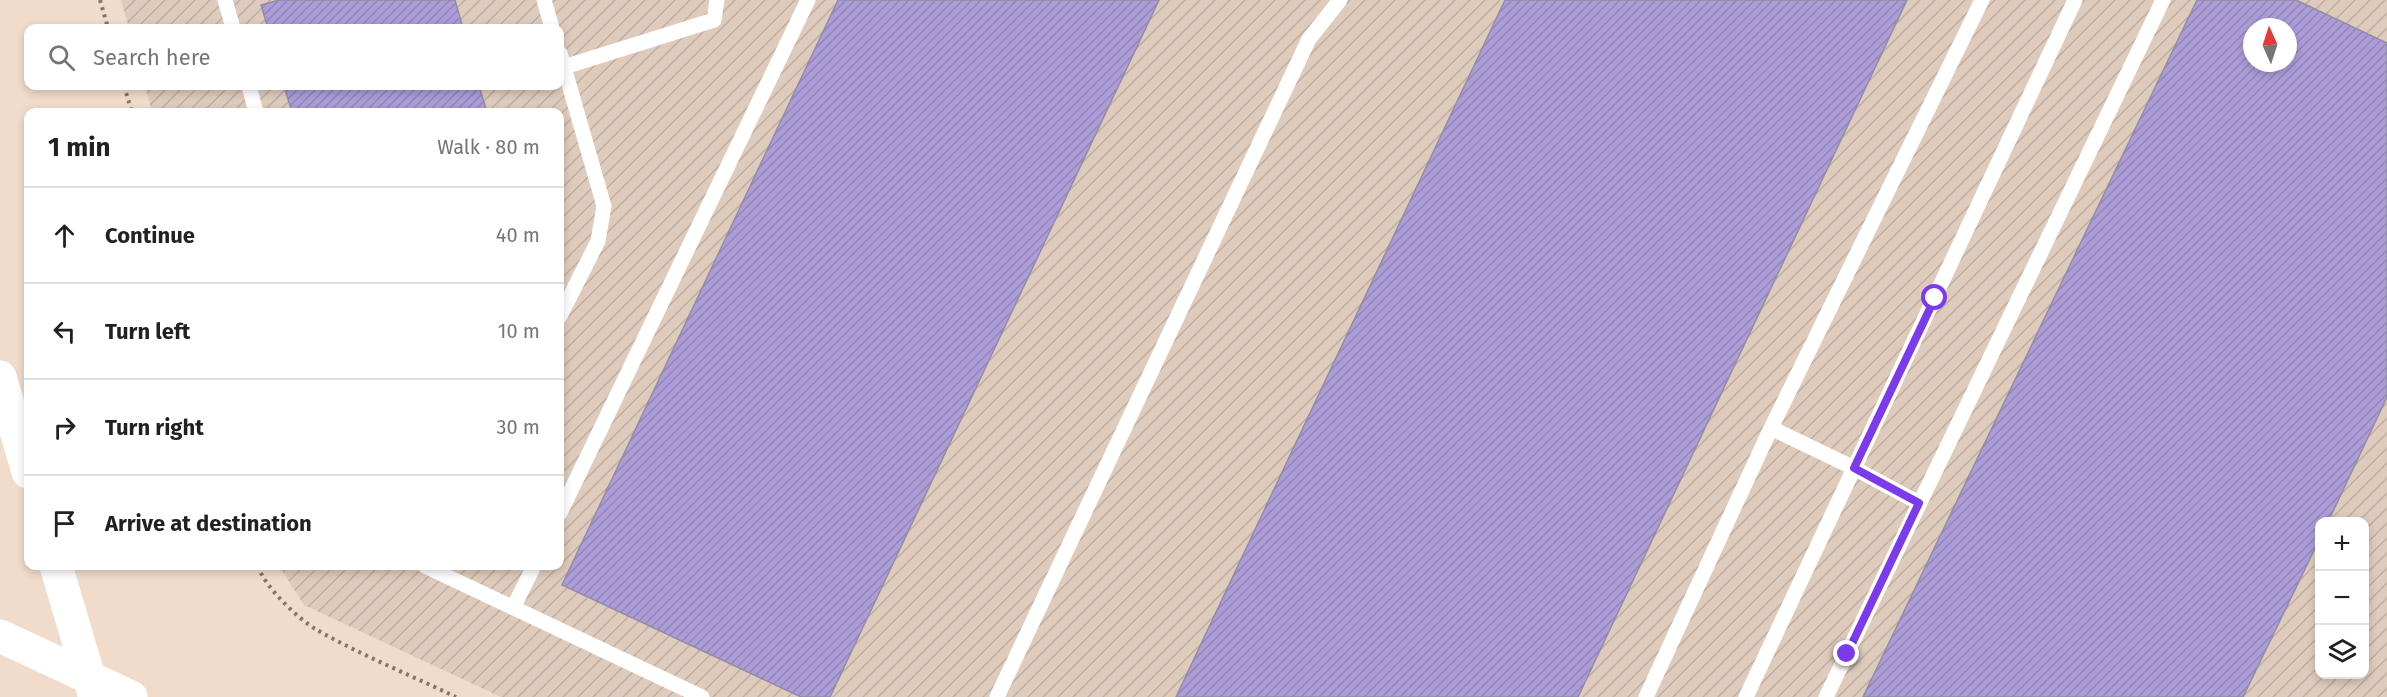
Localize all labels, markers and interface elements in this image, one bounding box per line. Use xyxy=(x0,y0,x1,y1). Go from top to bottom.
north arrow xyxy=(2243,18,2297,72)
search box xyxy=(24,24,564,90)
icon: search xyxy=(45,41,78,74)
text: Search here xyxy=(93,44,211,71)
text: 1 min xyxy=(48,132,111,163)
text: Walk · 80 m xyxy=(437,135,540,159)
icon: ahead xyxy=(48,219,81,252)
text: Continue xyxy=(105,222,195,249)
text: 40 m xyxy=(496,223,540,247)
route start xyxy=(1921,284,1947,310)
icon: left xyxy=(48,315,81,348)
text: Turn left xyxy=(105,318,190,345)
text: 10 m xyxy=(498,319,540,343)
icon: right xyxy=(48,411,81,444)
text: Turn right xyxy=(105,414,204,441)
text: 30 m xyxy=(496,415,540,439)
icon: arrive xyxy=(48,507,81,540)
text: Arrive at destination xyxy=(105,510,312,537)
map controls xyxy=(2315,517,2369,679)
button: + xyxy=(2315,517,2369,571)
button: − xyxy=(2315,571,2369,625)
button: layers xyxy=(2315,625,2369,679)
route end xyxy=(1833,640,1859,666)

